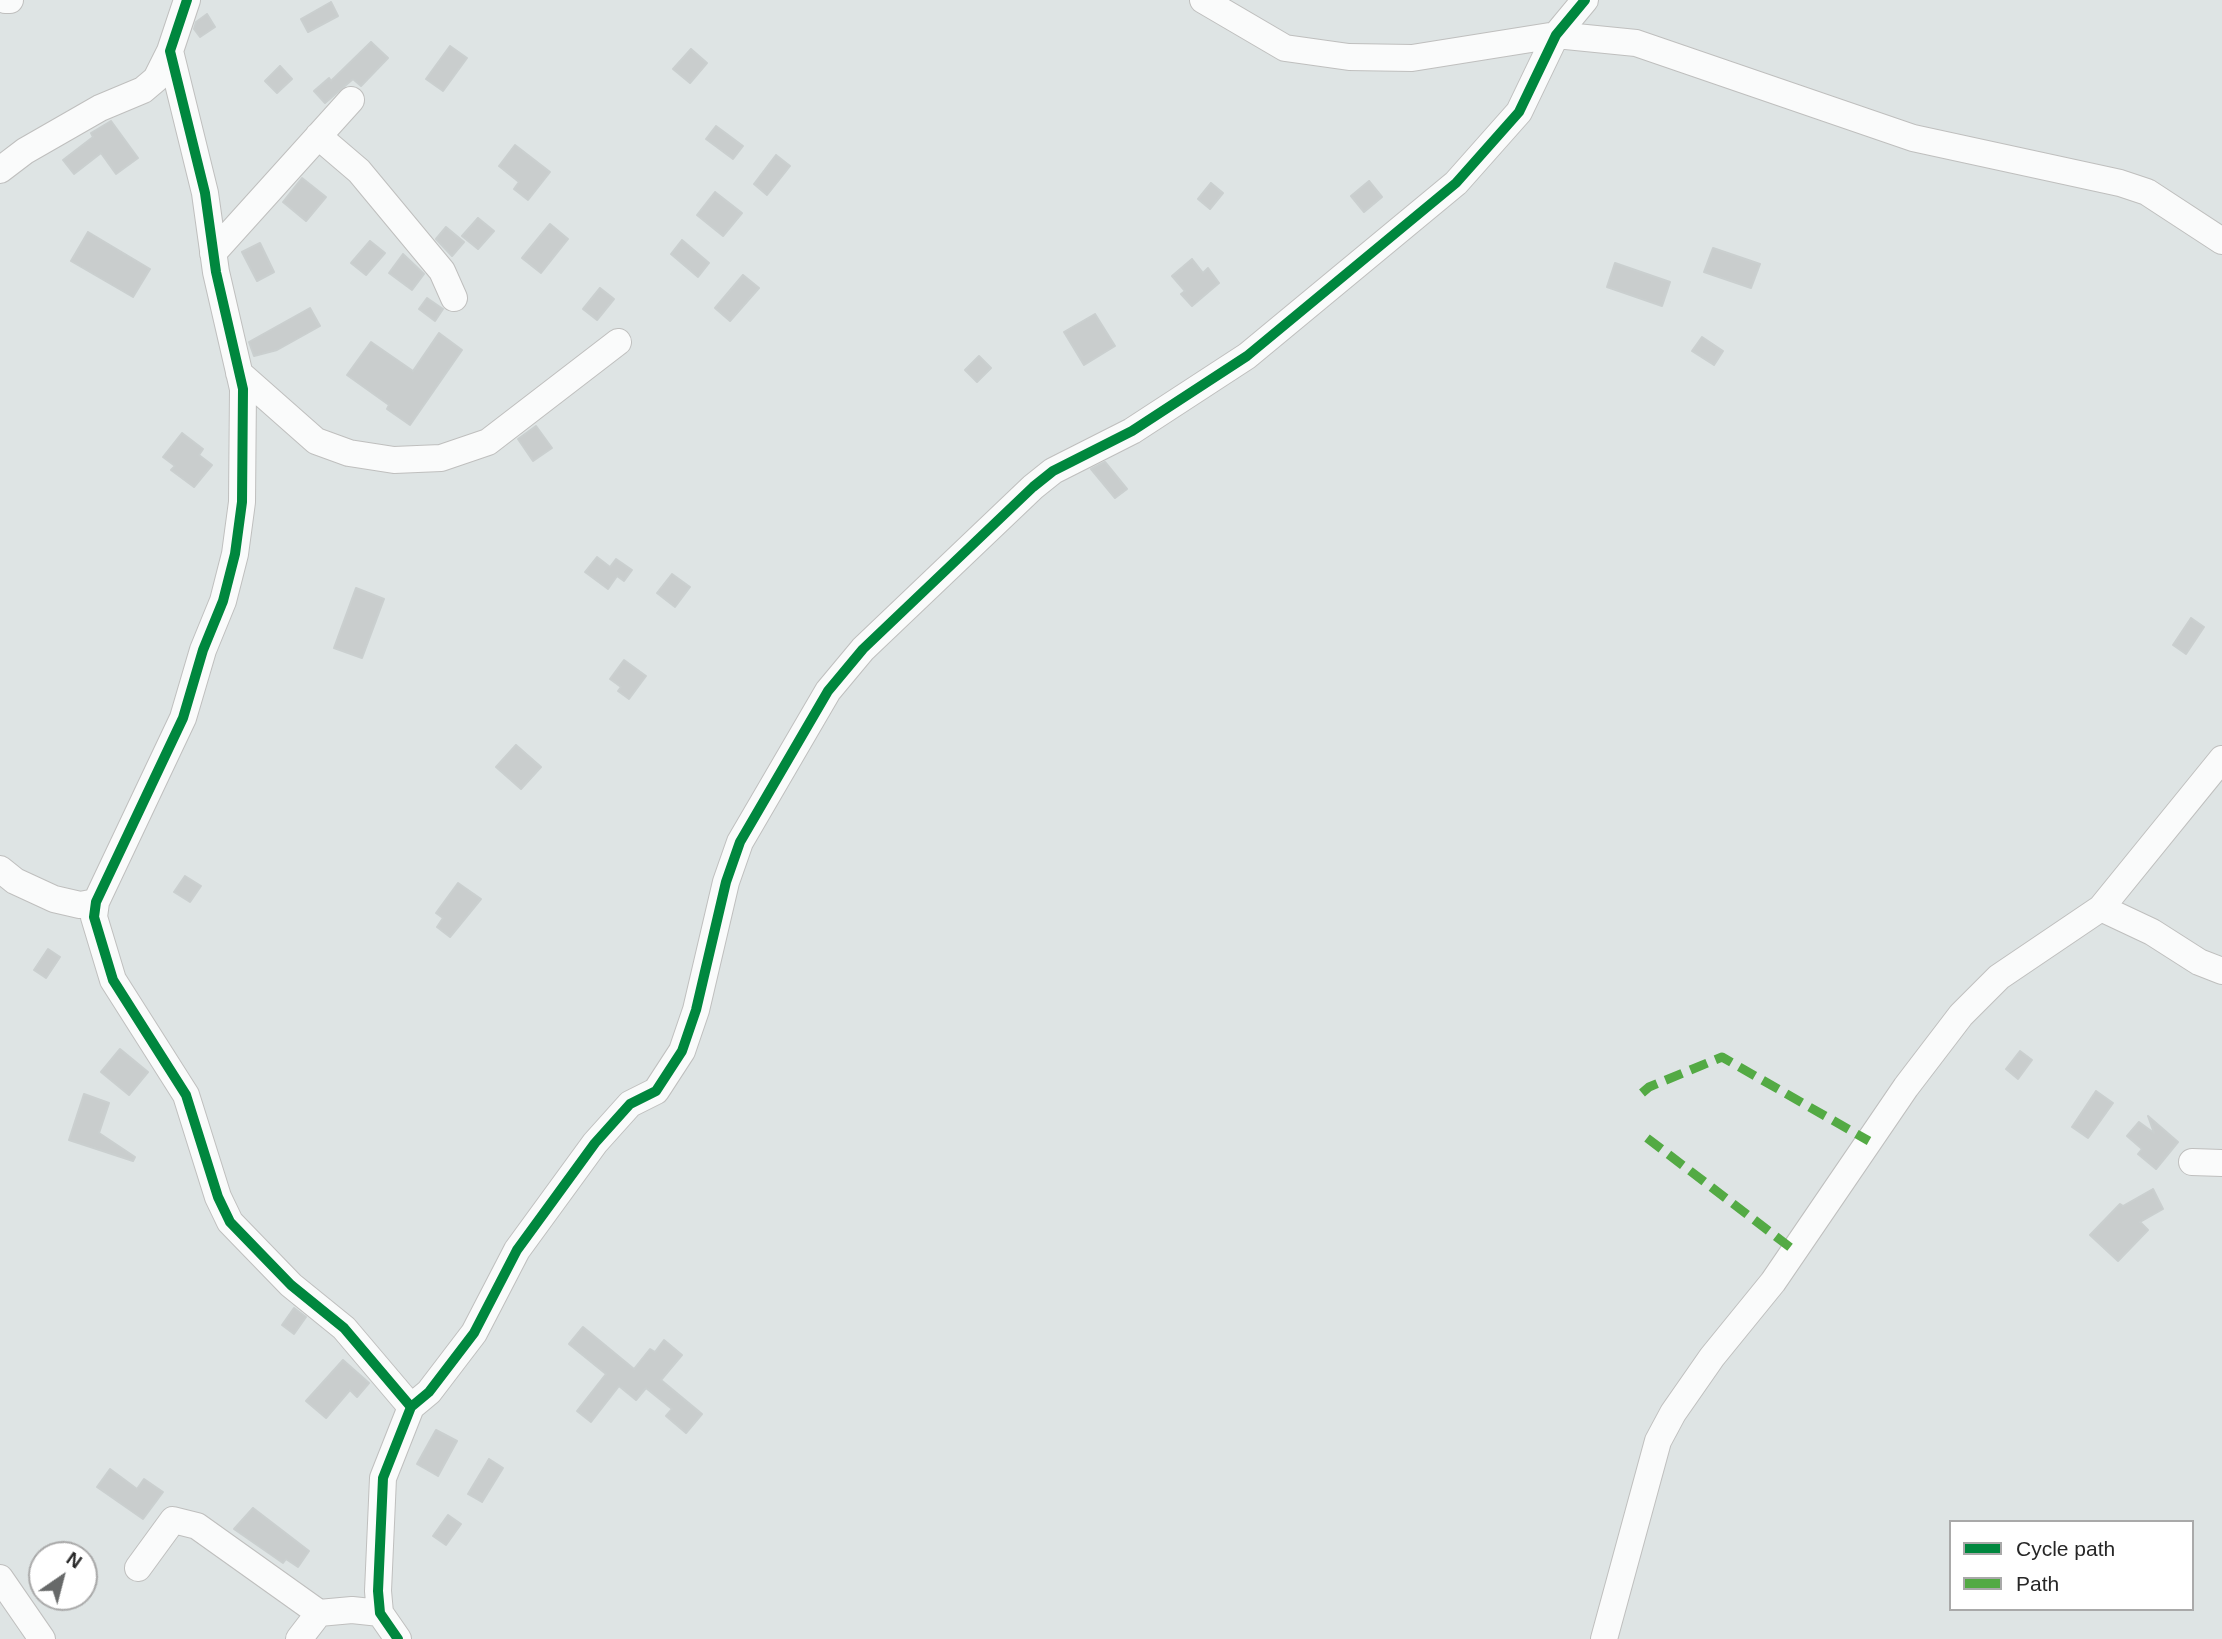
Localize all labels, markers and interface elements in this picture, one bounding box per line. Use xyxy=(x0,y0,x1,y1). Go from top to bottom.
legend xyxy=(1949,1520,2194,1611)
text: Cycle path xyxy=(2016,1537,2115,1560)
north arrow xyxy=(28,1541,98,1611)
text: N xyxy=(63,1547,86,1573)
text: Path xyxy=(2016,1572,2059,1595)

